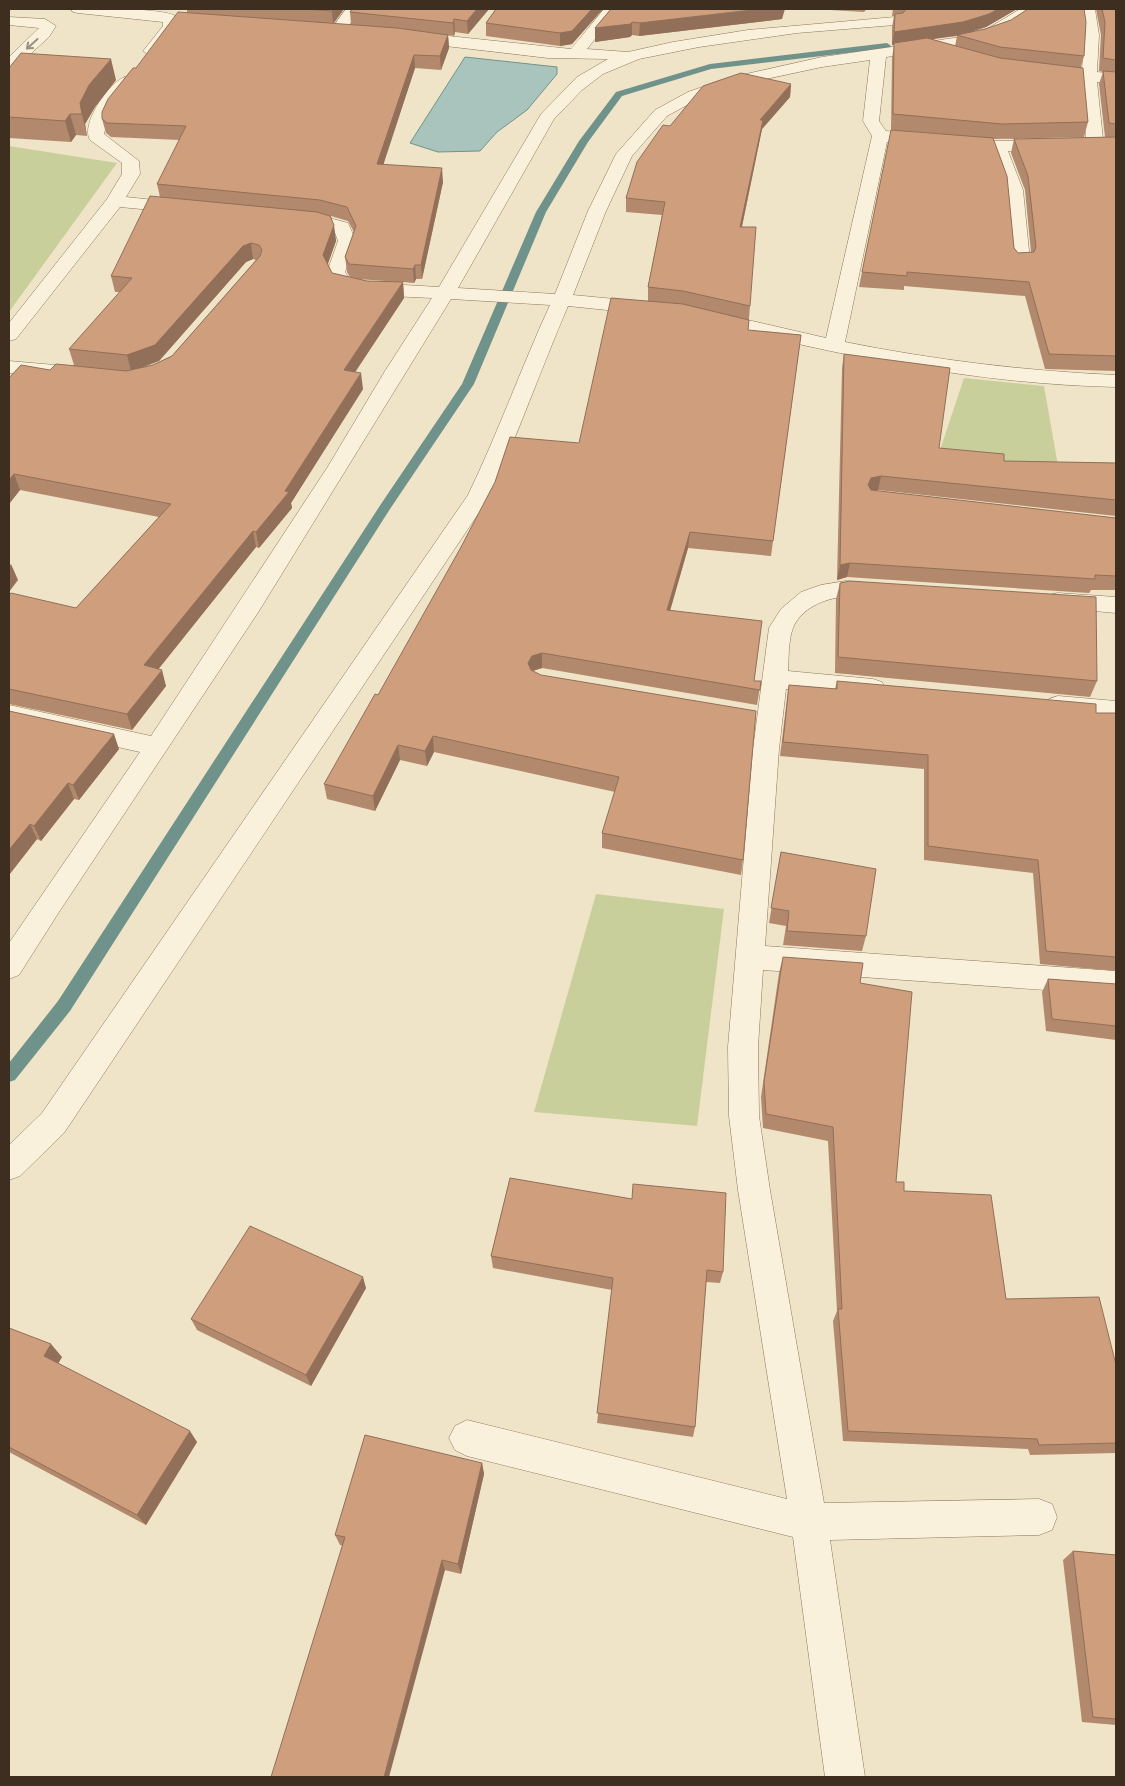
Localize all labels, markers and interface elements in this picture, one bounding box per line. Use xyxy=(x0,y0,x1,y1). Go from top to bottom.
one-way arrow xyxy=(25,39,38,50)

